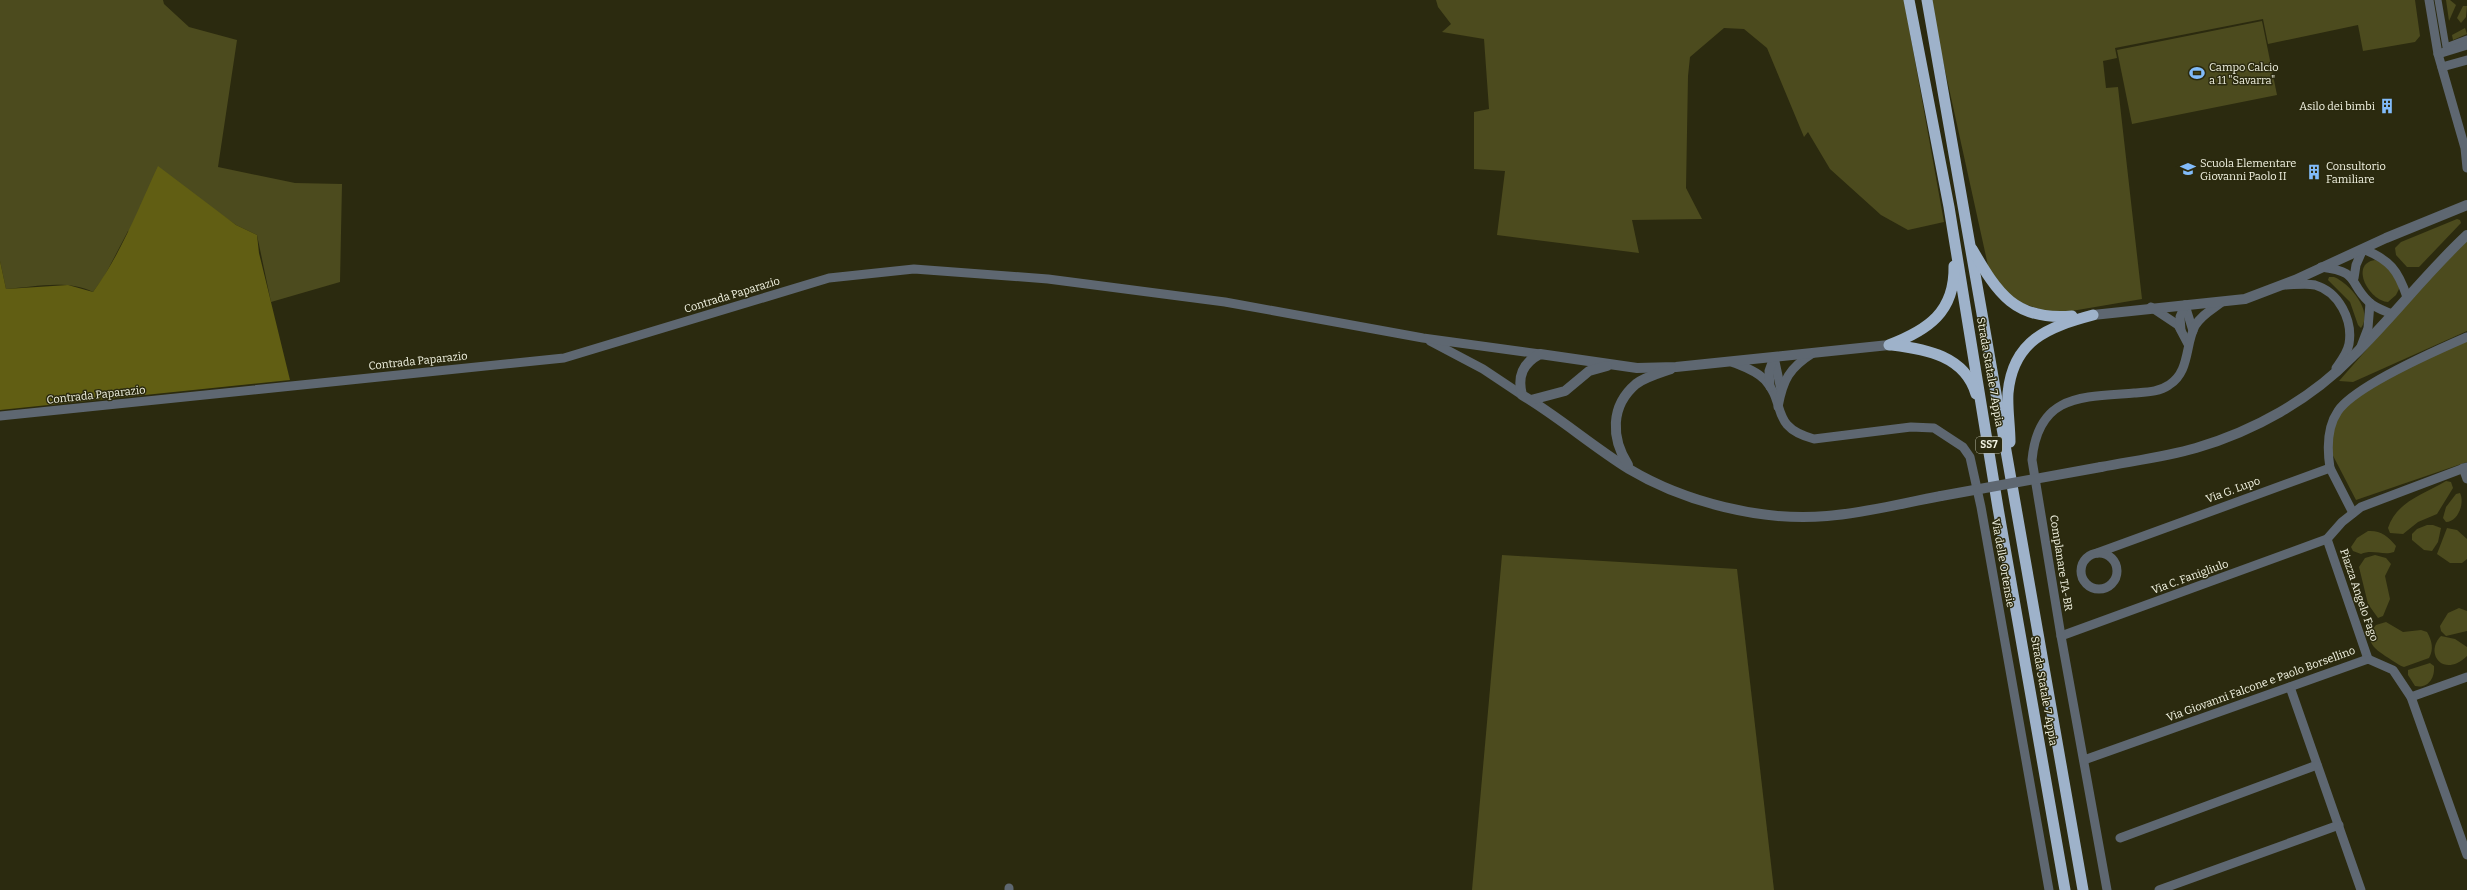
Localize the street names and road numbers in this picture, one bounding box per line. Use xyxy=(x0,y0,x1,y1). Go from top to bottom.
street label: Contrada Paparazio xyxy=(683,274,781,316)
street label: Strada Statale 7 Appia xyxy=(1974,316,2006,428)
street label: Contrada Paparazio xyxy=(368,349,468,373)
street label: Contrada Paparazio xyxy=(46,383,146,407)
road number: SS7 xyxy=(1976,437,2002,453)
street label: Via G. Lupo xyxy=(2204,474,2262,506)
street label: Complanare TA-BR xyxy=(2047,514,2075,613)
street label: Via delle Ortensie xyxy=(1989,518,2017,608)
street label: Piazza Angelo Fago xyxy=(2337,547,2381,643)
street label: Via C. Fanigliulo xyxy=(2150,557,2230,597)
street label: Strada Statale 7 Appia xyxy=(2028,635,2060,747)
street label: Via Giovanni Falcone e Paolo Borsellino xyxy=(2165,644,2357,724)

